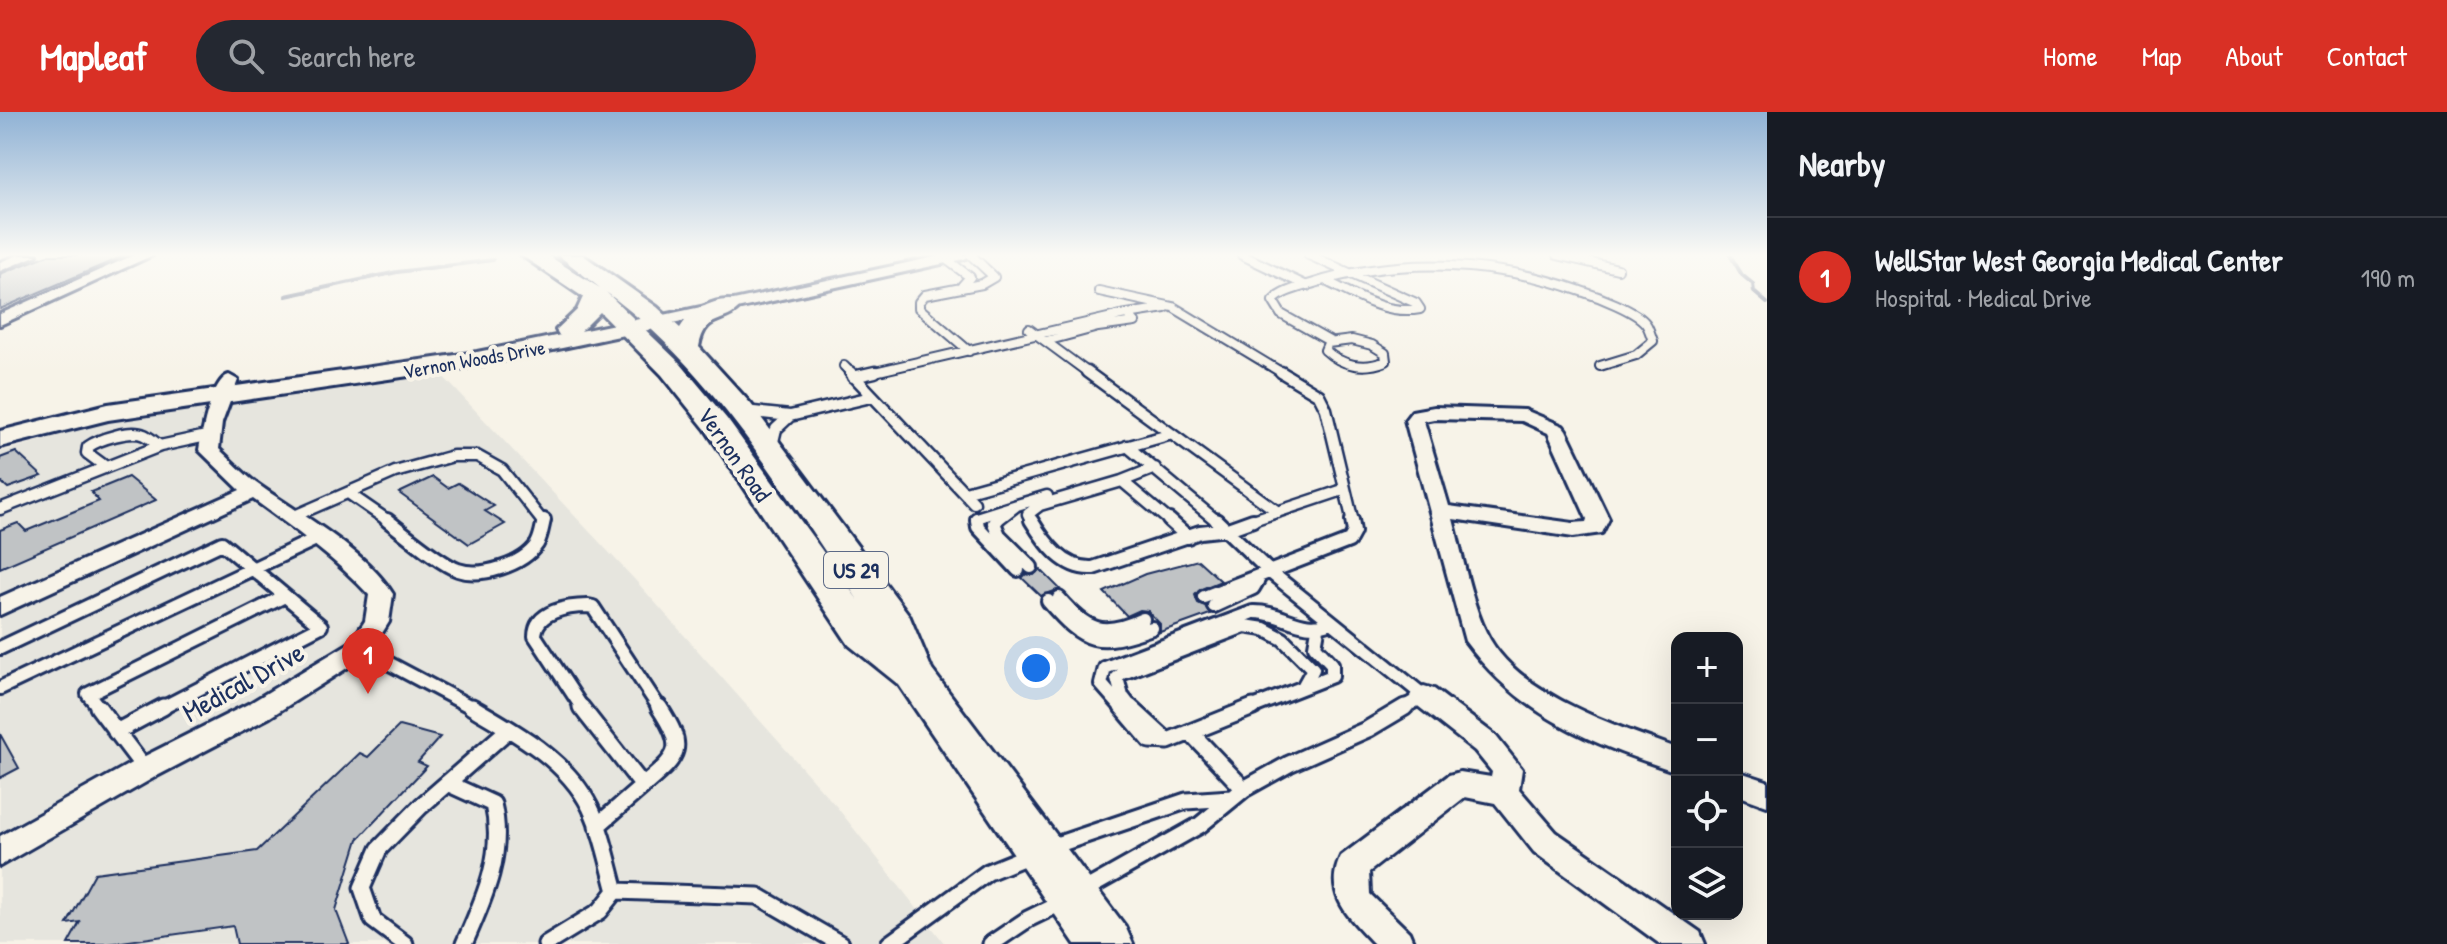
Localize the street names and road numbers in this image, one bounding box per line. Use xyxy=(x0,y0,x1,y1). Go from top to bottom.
street label: Vernon Woods Drive xyxy=(401,333,547,385)
street label: Vernon Road xyxy=(691,400,779,508)
road number: US 29 xyxy=(824,552,888,588)
street label: Medical Drive xyxy=(175,633,311,731)

